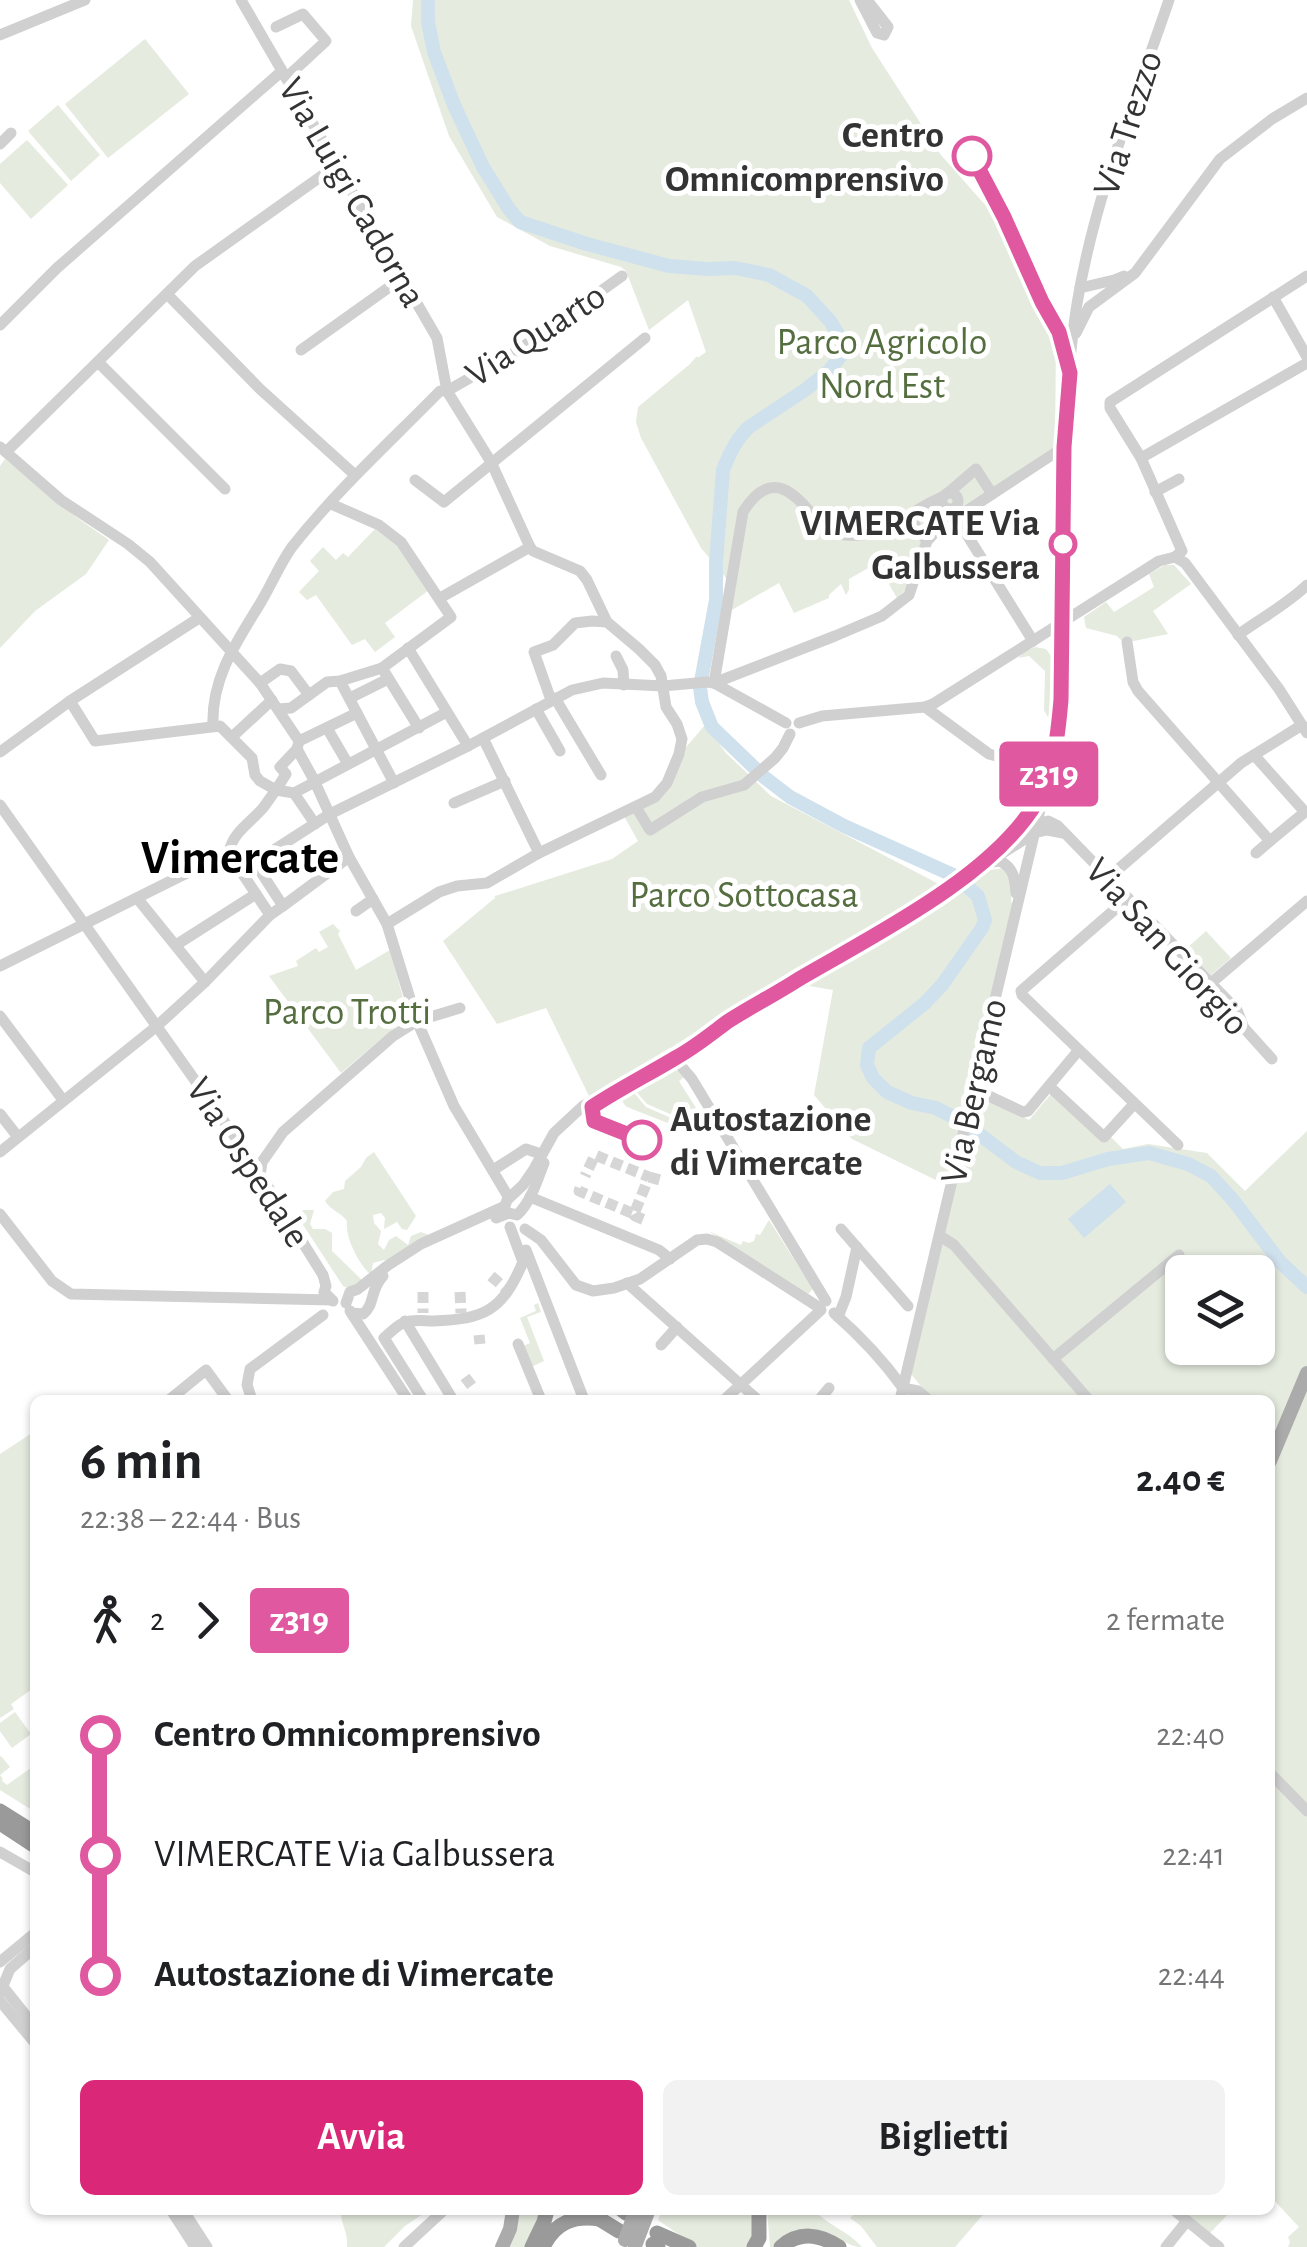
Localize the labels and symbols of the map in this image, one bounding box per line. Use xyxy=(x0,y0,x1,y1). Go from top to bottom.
street label: Via Trezzo xyxy=(1088,46,1170,201)
street label: Via Luigi Cadorna xyxy=(270,72,432,314)
place label: Centro Omnicomprensivo xyxy=(665,117,944,199)
marker: Centro Omnicomprensivo xyxy=(953,137,991,175)
street label: Via Quarto xyxy=(460,277,613,395)
park label: Parco Agricolo Nord Est xyxy=(776,324,988,406)
place label: VIMERCATE Via Galbussera xyxy=(800,505,1040,587)
marker: VIMERCATE Via Galbussera xyxy=(1050,531,1076,557)
line badge: z319 xyxy=(979,742,1119,806)
district label: Vimercate xyxy=(141,835,339,883)
street label: Via San Giorgio xyxy=(1078,852,1255,1043)
park label: Parco Sottocasa xyxy=(629,877,859,915)
park label: Parco Trotti xyxy=(263,994,431,1032)
street label: Via Bergamo xyxy=(935,995,1015,1188)
street label: Via Ospedale xyxy=(179,1072,316,1255)
place label: Autostazione di Vimercate xyxy=(670,1101,872,1183)
marker: Autostazione di Vimercate xyxy=(623,1121,661,1159)

